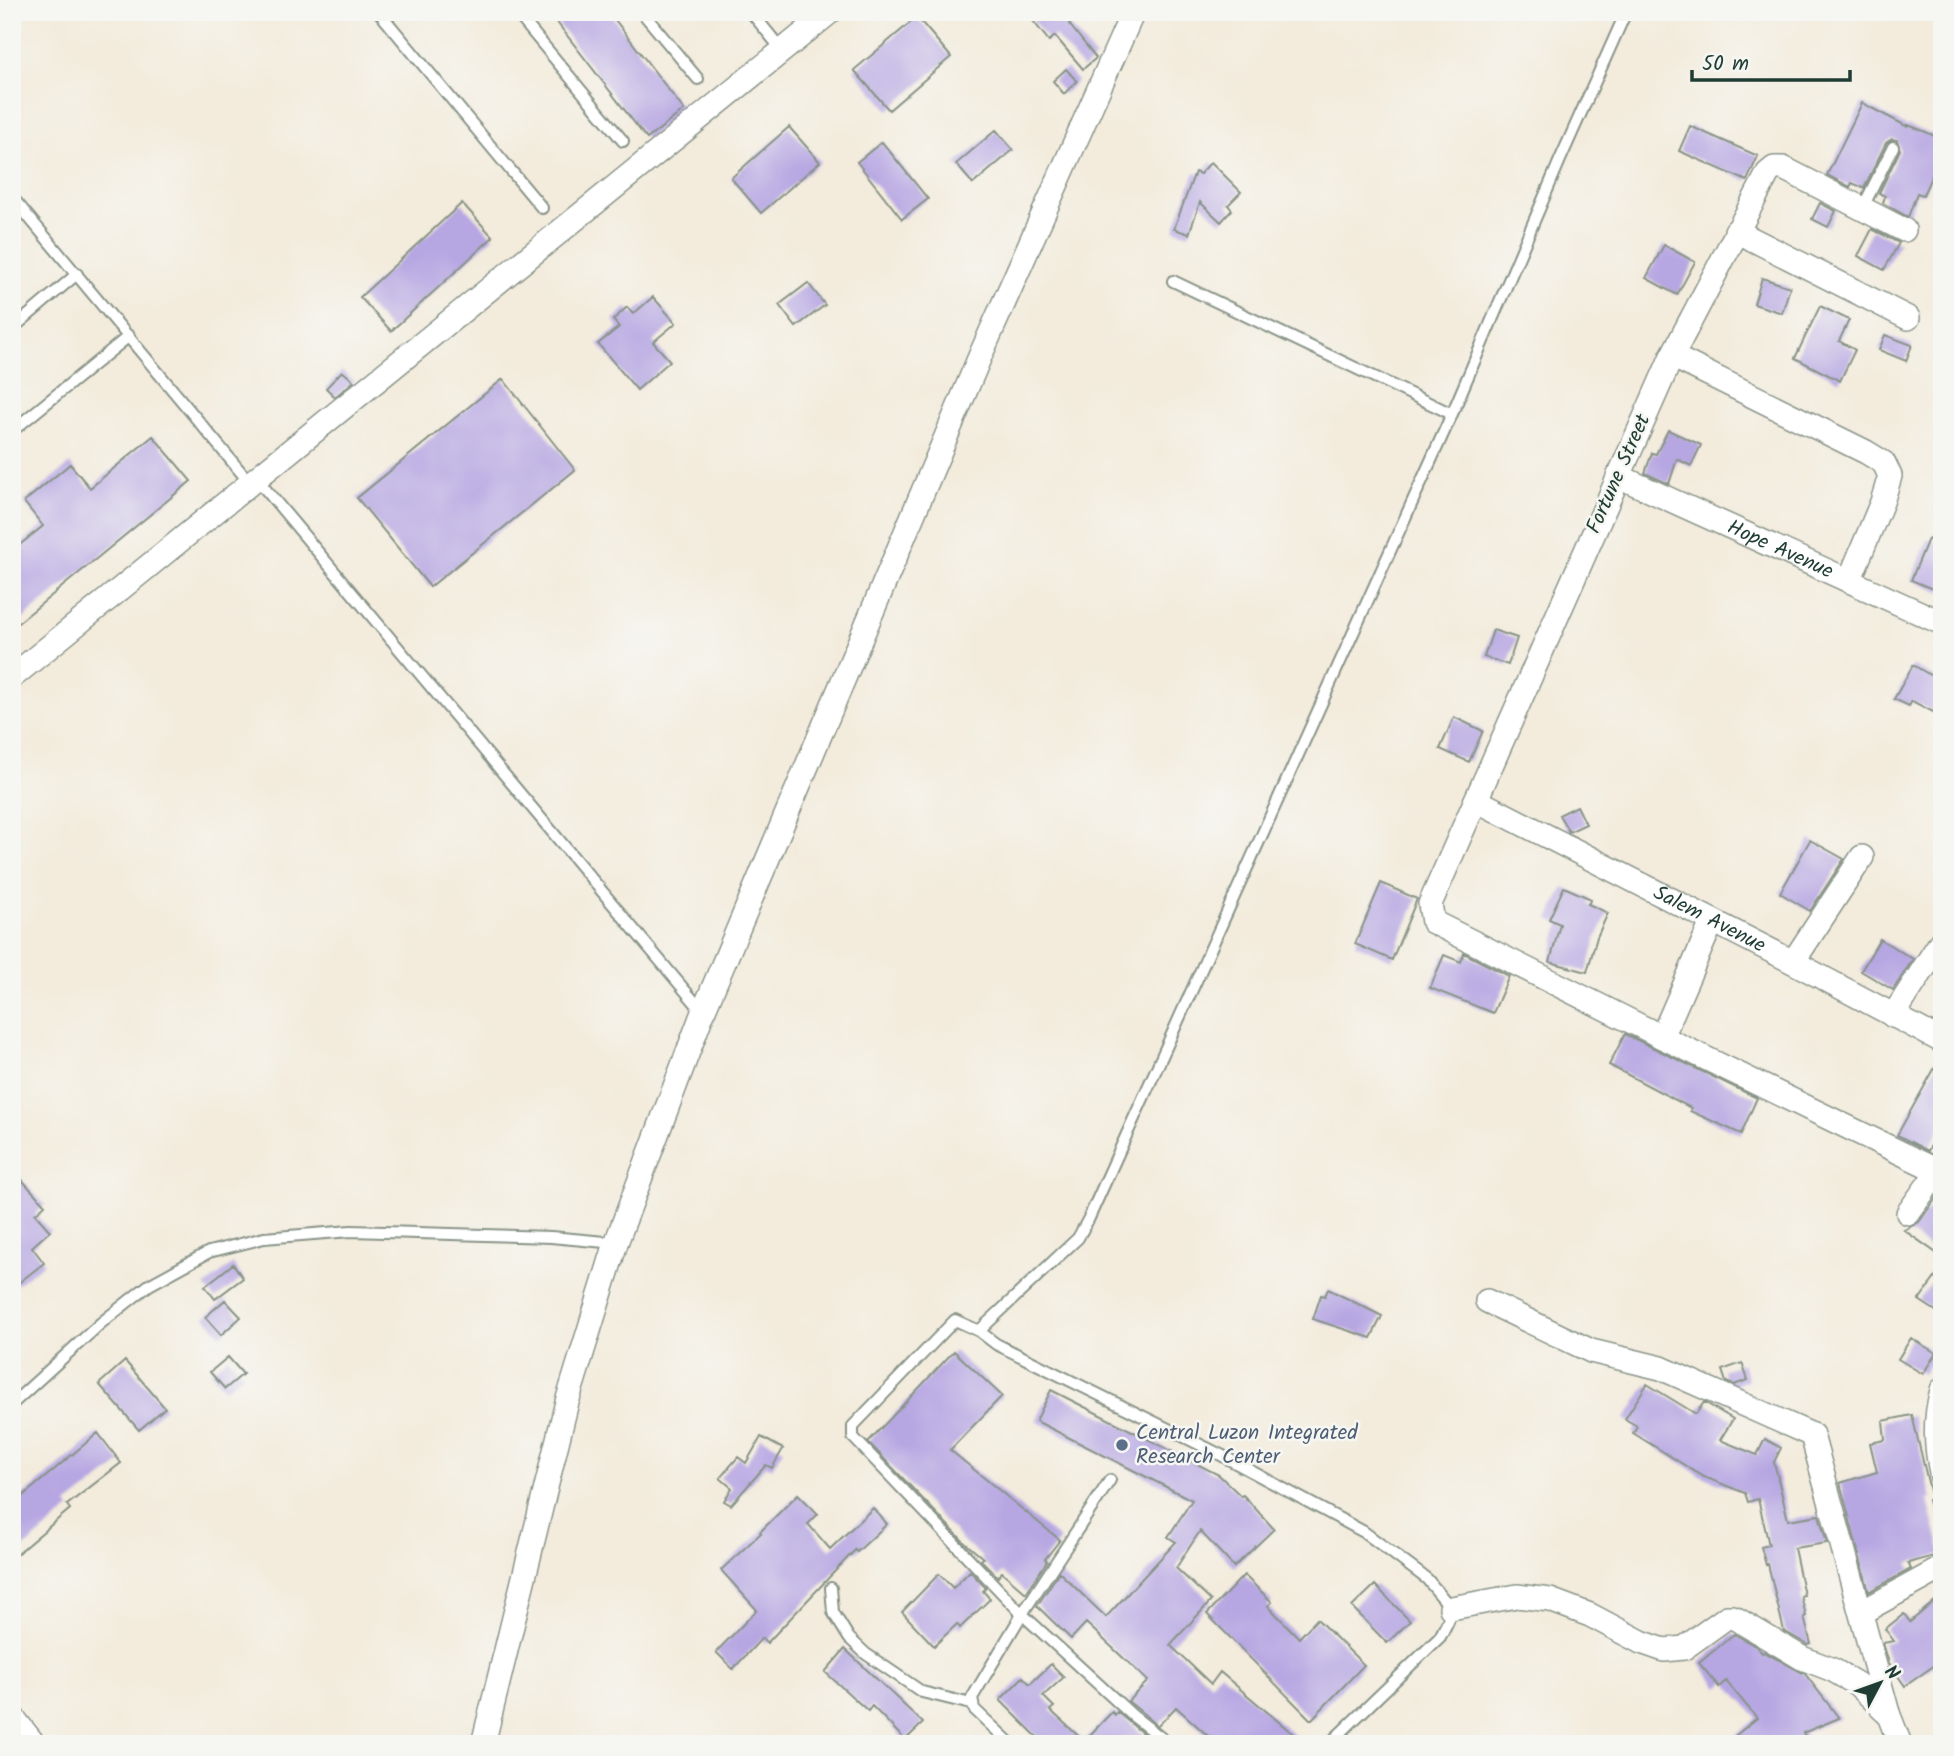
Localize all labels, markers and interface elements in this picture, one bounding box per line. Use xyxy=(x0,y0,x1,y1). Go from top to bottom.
scale bar xyxy=(1692,38,1849,82)
text: 50 m xyxy=(1702,48,1749,81)
street label: Fortune Street xyxy=(1578,408,1660,539)
street label: Hope Avenue xyxy=(1722,511,1839,588)
street label: Salem Avenue xyxy=(1647,877,1772,962)
place label: Central Luzon Integrated Research Center xyxy=(1136,1417,1358,1474)
marker: Central Luzon Integrated Research Center xyxy=(1114,1437,1130,1453)
north arrow xyxy=(1846,1648,1916,1718)
text: N xyxy=(1876,1659,1907,1688)

